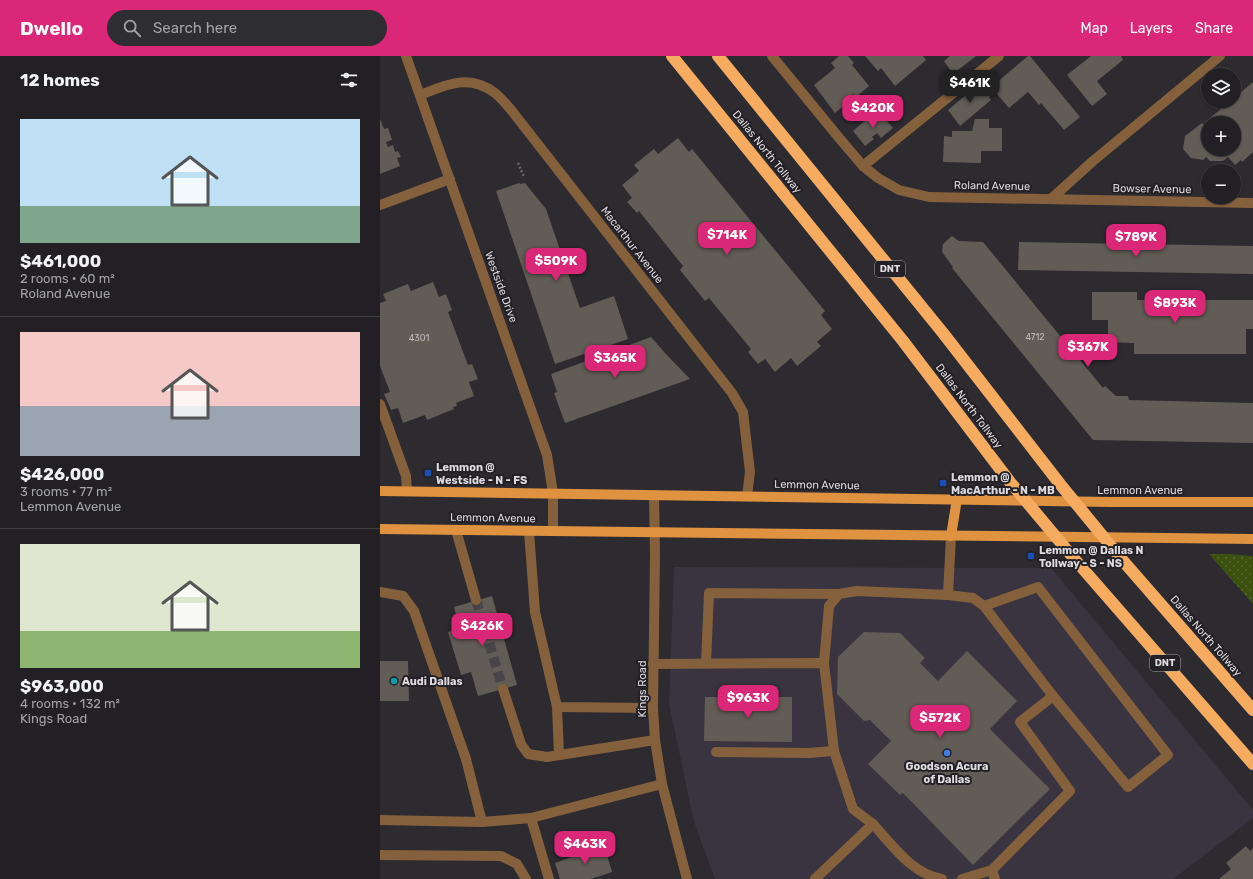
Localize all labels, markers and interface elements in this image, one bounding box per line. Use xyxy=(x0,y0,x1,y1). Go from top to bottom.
search box xyxy=(107,10,387,46)
text: Dwello xyxy=(20,17,83,40)
icon: search xyxy=(121,17,143,39)
text: Search here xyxy=(153,19,237,37)
text: Map xyxy=(1081,20,1108,37)
text: Layers xyxy=(1130,20,1173,37)
text: Share xyxy=(1195,20,1233,37)
map controls xyxy=(1201,68,1241,204)
button: layers xyxy=(1201,68,1241,108)
icon: filters xyxy=(338,69,360,91)
text: 12 homes xyxy=(20,70,100,90)
pin: $461K xyxy=(942,70,998,104)
text: $461K xyxy=(950,75,990,90)
pin: $420K xyxy=(845,95,901,129)
text: $420K xyxy=(851,100,895,115)
street label: Dallas North Tollway xyxy=(730,108,804,196)
button: + xyxy=(1201,116,1241,156)
icon: home xyxy=(154,145,226,217)
button: − xyxy=(1201,164,1241,204)
street label: Roland Avenue xyxy=(954,179,1030,193)
street label: Bowser Avenue xyxy=(1112,182,1192,196)
street label: Macarthur Avenue xyxy=(598,204,666,286)
pin: $714K xyxy=(699,222,755,256)
pin: $789K xyxy=(1108,224,1164,258)
text: $714K xyxy=(707,227,747,242)
text: $789K xyxy=(1115,229,1157,244)
pin: $509K xyxy=(528,248,584,282)
street label: Westside Drive xyxy=(482,250,520,324)
text: $461,000 xyxy=(20,251,101,271)
text: $509K xyxy=(535,253,577,268)
road number: DNT xyxy=(875,261,905,277)
text: 2 rooms · 60 m² xyxy=(20,271,115,286)
text: Roland Avenue xyxy=(20,286,110,301)
pin: $893K xyxy=(1147,290,1203,324)
text: $893K xyxy=(1154,295,1196,310)
house number: 4712 xyxy=(1025,332,1045,342)
house number: 4301 xyxy=(409,333,429,343)
pin: $367K xyxy=(1060,334,1116,368)
text: $367K xyxy=(1067,339,1109,354)
pin: $365K xyxy=(587,345,643,379)
text: $365K xyxy=(594,350,636,365)
icon: home xyxy=(154,358,226,430)
street label: Dallas North Tollway xyxy=(933,361,1005,451)
place label: Lemmon @ Westside - N - FS xyxy=(436,461,527,487)
text: $426,000 xyxy=(20,464,104,484)
marker: Lemmon @ Westside - N - FS xyxy=(423,468,433,478)
place label: Lemmon @ MacArthur - N - MB xyxy=(951,471,1055,497)
street label: Lemmon Avenue xyxy=(774,478,860,492)
marker: Lemmon @ MacArthur - N - MB xyxy=(938,478,948,488)
text: 3 rooms · 77 m² xyxy=(20,484,112,499)
street label: Lemmon Avenue xyxy=(1097,484,1183,497)
text: Lemmon Avenue xyxy=(20,499,121,514)
street label: Lemmon Avenue xyxy=(450,511,536,525)
place label: Lemmon @ Dallas N Tollway - S - NS xyxy=(1039,544,1144,570)
marker: Lemmon @ Dallas N Tollway - S - NS xyxy=(1026,551,1036,561)
icon: home xyxy=(154,570,226,642)
street label: Dallas North Tollway xyxy=(1167,593,1245,679)
pin: $426K xyxy=(454,613,510,647)
text: $426K xyxy=(460,618,504,633)
road number: DNT xyxy=(1150,655,1180,671)
street label: Kings Road xyxy=(636,661,649,717)
place label: Audi Dallas xyxy=(402,675,463,688)
text: $963,000 xyxy=(20,676,104,696)
marker: Audi Dallas xyxy=(389,676,399,686)
pin: $963K xyxy=(720,685,776,719)
text: $963K xyxy=(727,690,769,705)
text: 4 rooms · 132 m² xyxy=(20,696,120,711)
pin: $572K xyxy=(912,705,968,739)
text: $572K xyxy=(919,710,961,725)
text: Kings Road xyxy=(20,711,87,726)
marker: Goodson Acura of Dallas xyxy=(942,748,952,758)
place label: Goodson Acura of Dallas xyxy=(906,760,988,786)
pin: $463K xyxy=(557,831,613,865)
text: $463K xyxy=(563,836,607,851)

